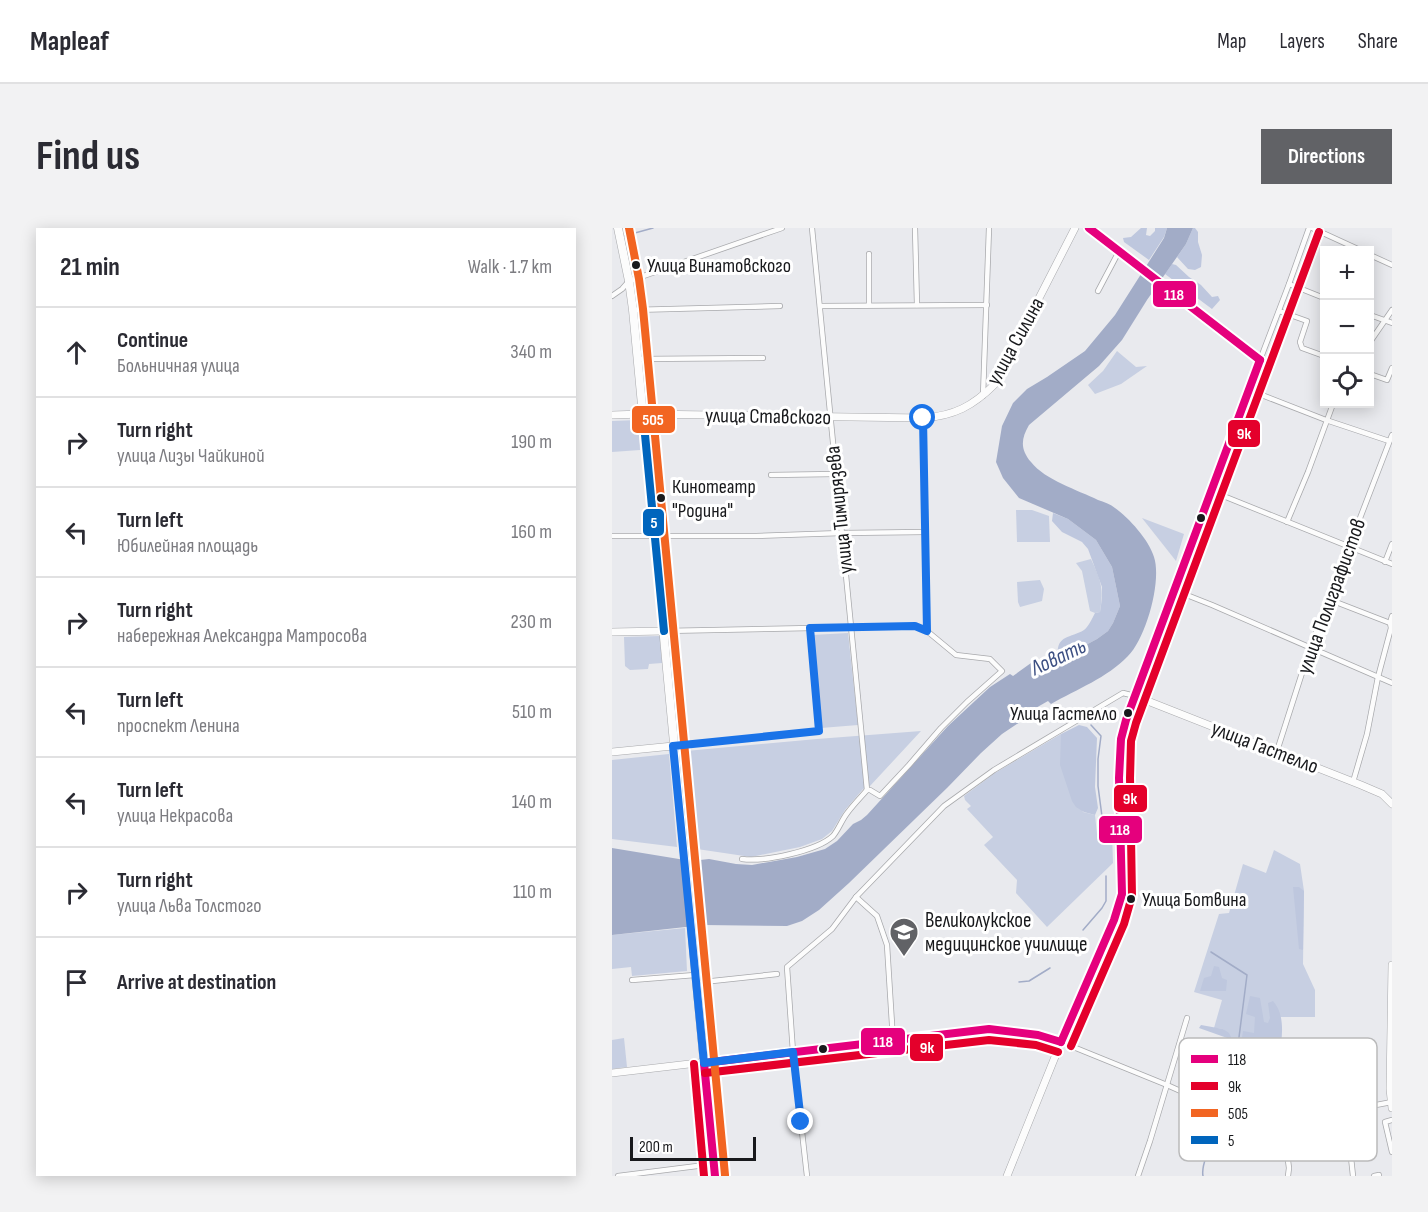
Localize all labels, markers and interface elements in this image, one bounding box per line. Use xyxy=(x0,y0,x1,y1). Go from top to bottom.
text: Mapleaf xyxy=(30,25,109,58)
text: Map xyxy=(1217,29,1246,54)
text: Layers xyxy=(1279,29,1325,54)
text: Share xyxy=(1358,29,1398,54)
button: Directions xyxy=(1261,129,1392,184)
text: Find us xyxy=(36,131,140,182)
map controls xyxy=(1320,246,1374,408)
button: + xyxy=(1320,246,1374,300)
text: 21 min xyxy=(60,252,120,283)
place label: Улица Винатовского xyxy=(647,254,791,278)
text: Walk · 1.7 km xyxy=(468,255,552,279)
marker: Улица Винатовского xyxy=(630,259,642,271)
line badge: 118 xyxy=(1152,280,1197,308)
text: 118 xyxy=(1164,286,1184,305)
street label: улица Силина xyxy=(981,293,1050,389)
button: − xyxy=(1320,300,1374,354)
text: Continue xyxy=(117,327,188,354)
icon: ahead xyxy=(60,336,93,369)
text: 340 m xyxy=(510,340,552,364)
text: Больничная улица xyxy=(117,354,240,378)
button: locate xyxy=(1320,354,1374,408)
street label: улица Ставского xyxy=(705,403,831,430)
route start xyxy=(909,404,935,430)
line badge: 505 xyxy=(631,405,676,434)
text: 505 xyxy=(642,411,664,430)
text: Turn right xyxy=(117,417,193,444)
line badge: 9к xyxy=(1227,419,1261,448)
text: 9к xyxy=(1237,425,1251,444)
icon: right xyxy=(60,426,93,459)
text: 190 m xyxy=(511,430,552,454)
text: улица Лизы Чайкиной xyxy=(117,444,265,468)
street label: улица Тимирязева xyxy=(820,445,859,575)
place label: Кинотеатр "Родина" xyxy=(672,475,756,523)
marker: Кинотеатр "Родина" xyxy=(655,492,667,504)
text: Turn left xyxy=(117,507,183,534)
line badge: 5 xyxy=(642,508,665,537)
unlabelled marker xyxy=(1195,512,1207,524)
text: 5 xyxy=(650,514,658,533)
street label: улица Полиграфистов xyxy=(1292,515,1371,677)
icon: left xyxy=(60,516,93,549)
text: 160 m xyxy=(511,520,552,544)
text: Юбилейная площадь xyxy=(117,534,258,558)
text: Turn right xyxy=(117,597,193,624)
icon: right xyxy=(60,606,93,639)
text: 230 m xyxy=(510,610,552,634)
text: набережная Александра Матросова xyxy=(117,624,367,648)
water label: Ловать xyxy=(1026,633,1091,682)
text: Turn left xyxy=(117,687,183,714)
icon: left xyxy=(60,696,93,729)
text: 510 m xyxy=(512,700,552,724)
place label: Улица Гастелло xyxy=(1010,702,1117,726)
marker: Улица Гастелло xyxy=(1122,707,1134,719)
text: проспект Ленина xyxy=(117,714,240,738)
street label: улица Гастелло xyxy=(1208,716,1322,779)
text: Turn left xyxy=(117,777,183,804)
line badge: 9к xyxy=(1113,784,1148,813)
icon: left xyxy=(60,786,93,819)
text: 140 m xyxy=(512,790,552,814)
text: 9к xyxy=(1123,790,1137,809)
text: улица Некрасова xyxy=(117,804,233,828)
line badge: 118 xyxy=(1098,815,1143,844)
text: 118 xyxy=(1110,821,1130,840)
text: Turn right xyxy=(117,867,193,894)
icon: right xyxy=(60,876,93,909)
text: 110 m xyxy=(513,880,552,904)
place label: Улица Ботвина xyxy=(1142,888,1246,912)
marker: Улица Ботвина xyxy=(1125,893,1137,905)
text: улица Льва Толстого xyxy=(117,894,262,918)
place label: Великолукское медицинское училище xyxy=(925,908,1087,957)
school or university icon: Великолукское медицинское училище xyxy=(888,916,920,958)
icon: arrive xyxy=(60,966,93,999)
text: Arrive at destination xyxy=(117,969,276,996)
line badge: 118 xyxy=(860,1027,906,1056)
text: 118 xyxy=(873,1033,893,1052)
line badge: 9к xyxy=(909,1033,944,1062)
legend xyxy=(1179,1038,1377,1161)
text: 9к xyxy=(920,1039,934,1058)
unlabelled marker xyxy=(817,1043,829,1055)
text: 118 xyxy=(1228,1051,1246,1070)
text: 9к xyxy=(1228,1078,1242,1097)
text: 505 xyxy=(1228,1105,1248,1124)
route end xyxy=(787,1108,813,1134)
text: 5 xyxy=(1228,1132,1234,1151)
scale bar xyxy=(630,1134,756,1162)
text: 200 m xyxy=(639,1138,673,1157)

